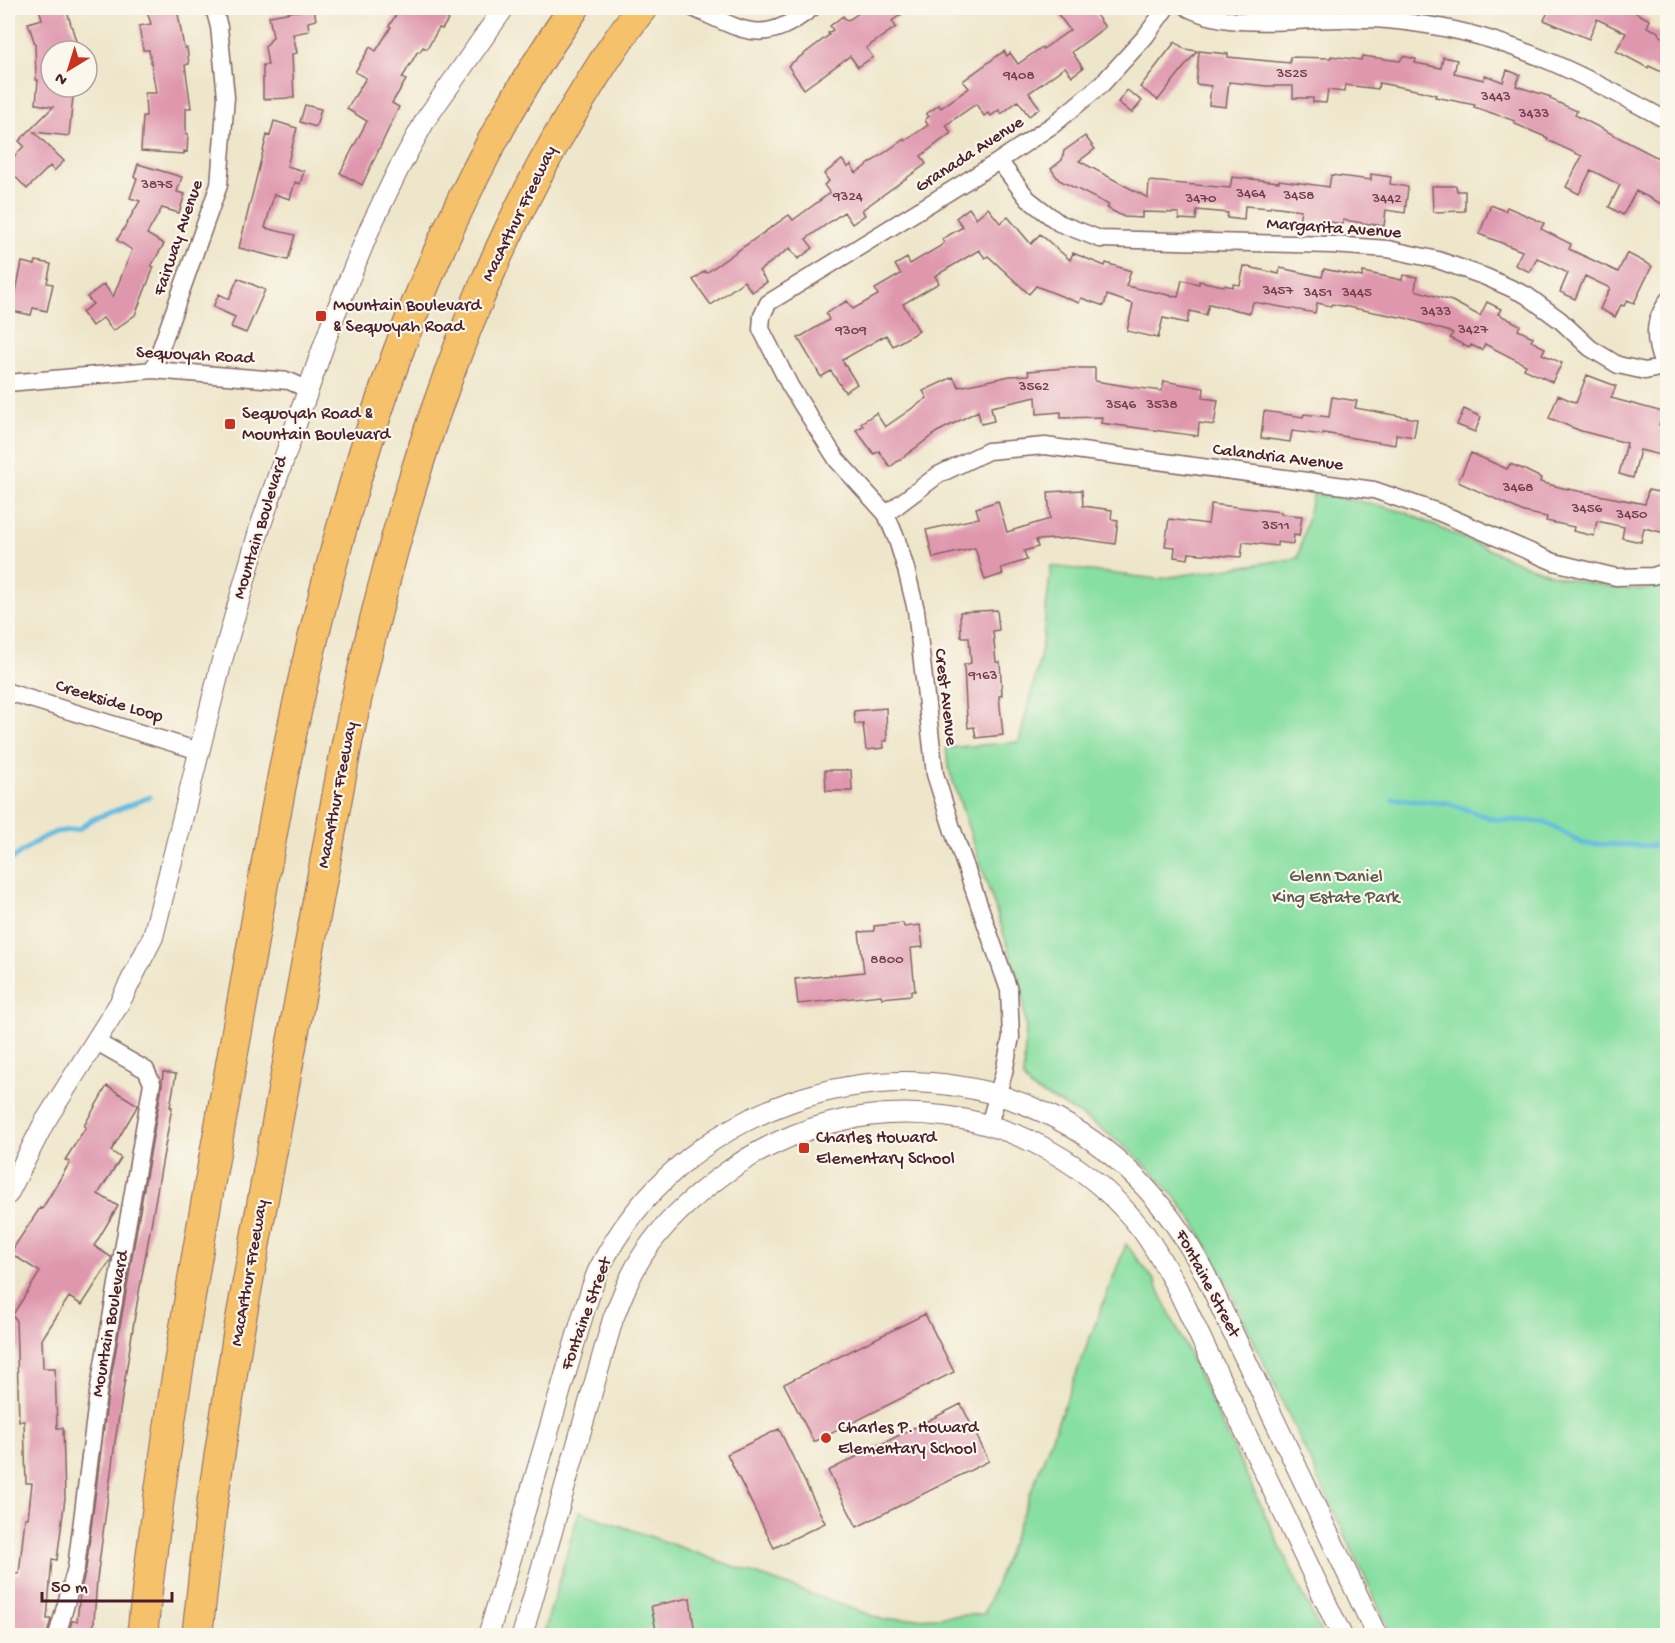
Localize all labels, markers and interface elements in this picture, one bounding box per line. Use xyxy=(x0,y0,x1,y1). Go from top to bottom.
north arrow xyxy=(39,39,99,99)
house number: 3525 xyxy=(1276,65,1308,83)
text: N xyxy=(52,67,72,89)
house number: 9408 xyxy=(1002,67,1035,85)
house number: 3443 xyxy=(1480,88,1511,106)
house number: 3433 xyxy=(1518,105,1549,123)
street label: Granada Avenue xyxy=(912,112,1029,198)
street label: MacArthur Freeway xyxy=(478,142,562,285)
house number: 3875 xyxy=(140,176,173,194)
street label: Fairway Avenue xyxy=(149,177,209,299)
house number: 3464 xyxy=(1235,185,1266,203)
house number: 3458 xyxy=(1283,187,1315,205)
house number: 9324 xyxy=(832,188,863,206)
house number: 3470 xyxy=(1184,190,1217,208)
house number: 3442 xyxy=(1371,190,1402,208)
street label: Margarita Avenue xyxy=(1266,214,1403,244)
house number: 3457 xyxy=(1262,282,1294,300)
house number: 3451 xyxy=(1303,284,1332,302)
house number: 3445 xyxy=(1341,284,1372,302)
place label: Mountain Boulevard & Sequoyah Road xyxy=(333,296,482,338)
house number: 3433 xyxy=(1420,303,1451,321)
marker: Mountain Boulevard & Sequoyah Road xyxy=(314,309,328,323)
house number: 3427 xyxy=(1457,321,1489,339)
house number: 9309 xyxy=(834,322,867,340)
street label: Sequoyah Road xyxy=(135,342,256,370)
house number: 3562 xyxy=(1018,378,1049,396)
house number: 3546 xyxy=(1105,396,1137,414)
house number: 3538 xyxy=(1145,396,1178,414)
place label: Sequoyah Road & Mountain Boulevard xyxy=(242,404,391,446)
marker: Sequoyah Road & Mountain Boulevard xyxy=(223,417,237,431)
street label: Calandria Avenue xyxy=(1211,440,1345,477)
street label: Mountain Boulevard xyxy=(229,453,293,602)
house number: 3468 xyxy=(1502,479,1533,497)
house number: 3456 xyxy=(1571,500,1603,518)
house number: 3450 xyxy=(1615,506,1648,524)
house number: 3511 xyxy=(1261,517,1290,535)
street label: Crest Avenue xyxy=(929,647,961,748)
house number: 9163 xyxy=(968,667,998,685)
street label: Creekside Loop xyxy=(53,676,166,728)
street label: MacArthur Freeway xyxy=(314,720,363,870)
park label: Glenn Daniel King Estate Park xyxy=(1272,867,1402,909)
house number: 8800 xyxy=(870,951,904,969)
place label: Charles Howard Elementary School xyxy=(816,1128,955,1170)
marker: Charles Howard Elementary School xyxy=(797,1141,811,1155)
street label: MacArthur Freeway xyxy=(227,1198,273,1348)
street label: Fontaine Street xyxy=(1169,1226,1245,1343)
street label: Mountain Boulevard xyxy=(88,1248,134,1399)
street label: Fontaine Street xyxy=(557,1253,618,1374)
place label: Charles P. Howard Elementary School xyxy=(838,1418,980,1460)
marker: Charles P. Howard Elementary School xyxy=(819,1431,833,1445)
scale bar xyxy=(42,1565,172,1603)
text: 50 m xyxy=(51,1578,88,1599)

